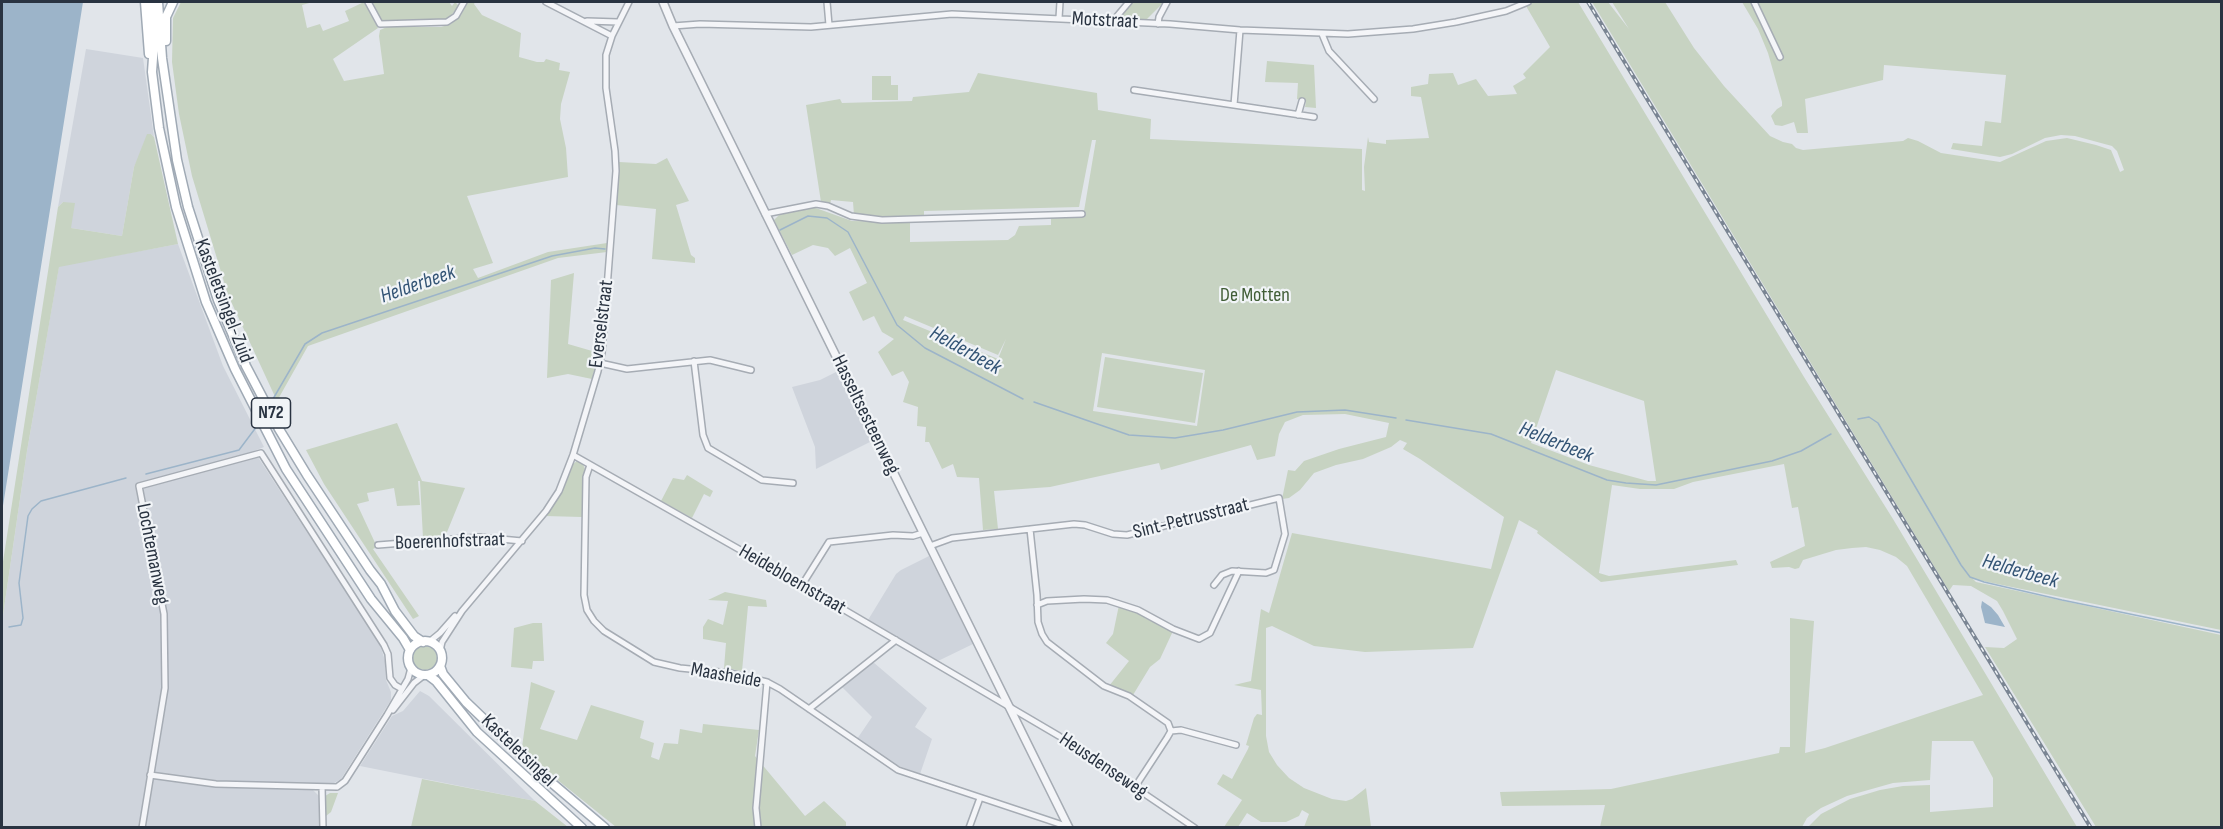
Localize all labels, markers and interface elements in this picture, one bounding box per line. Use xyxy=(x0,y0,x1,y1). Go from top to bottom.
street label: Motstraat xyxy=(1071,7,1139,35)
street label: Kasteletsingel-Zuid xyxy=(188,236,258,366)
water label: Helderbeek xyxy=(377,260,459,310)
street label: Everselstraat xyxy=(585,279,619,369)
park label: De Motten xyxy=(1220,284,1290,308)
water label: Helderbeek xyxy=(925,321,1005,381)
street label: Hasseltsesteenweg xyxy=(826,351,904,479)
road number: N72 xyxy=(252,398,290,428)
water label: Helderbeek xyxy=(1515,417,1597,469)
street label: Sint-Petrusstraat xyxy=(1131,493,1251,545)
street label: Lochtemanweg xyxy=(130,501,174,607)
street label: Boerenhofstraat xyxy=(395,528,505,556)
street label: Heidebloemstraat xyxy=(734,540,850,620)
water label: Helderbeek xyxy=(1979,549,2061,595)
street label: Maasheide xyxy=(689,658,763,694)
street label: Kasteletsingel xyxy=(476,710,560,792)
street label: Heusdenseweg xyxy=(1054,728,1152,804)

